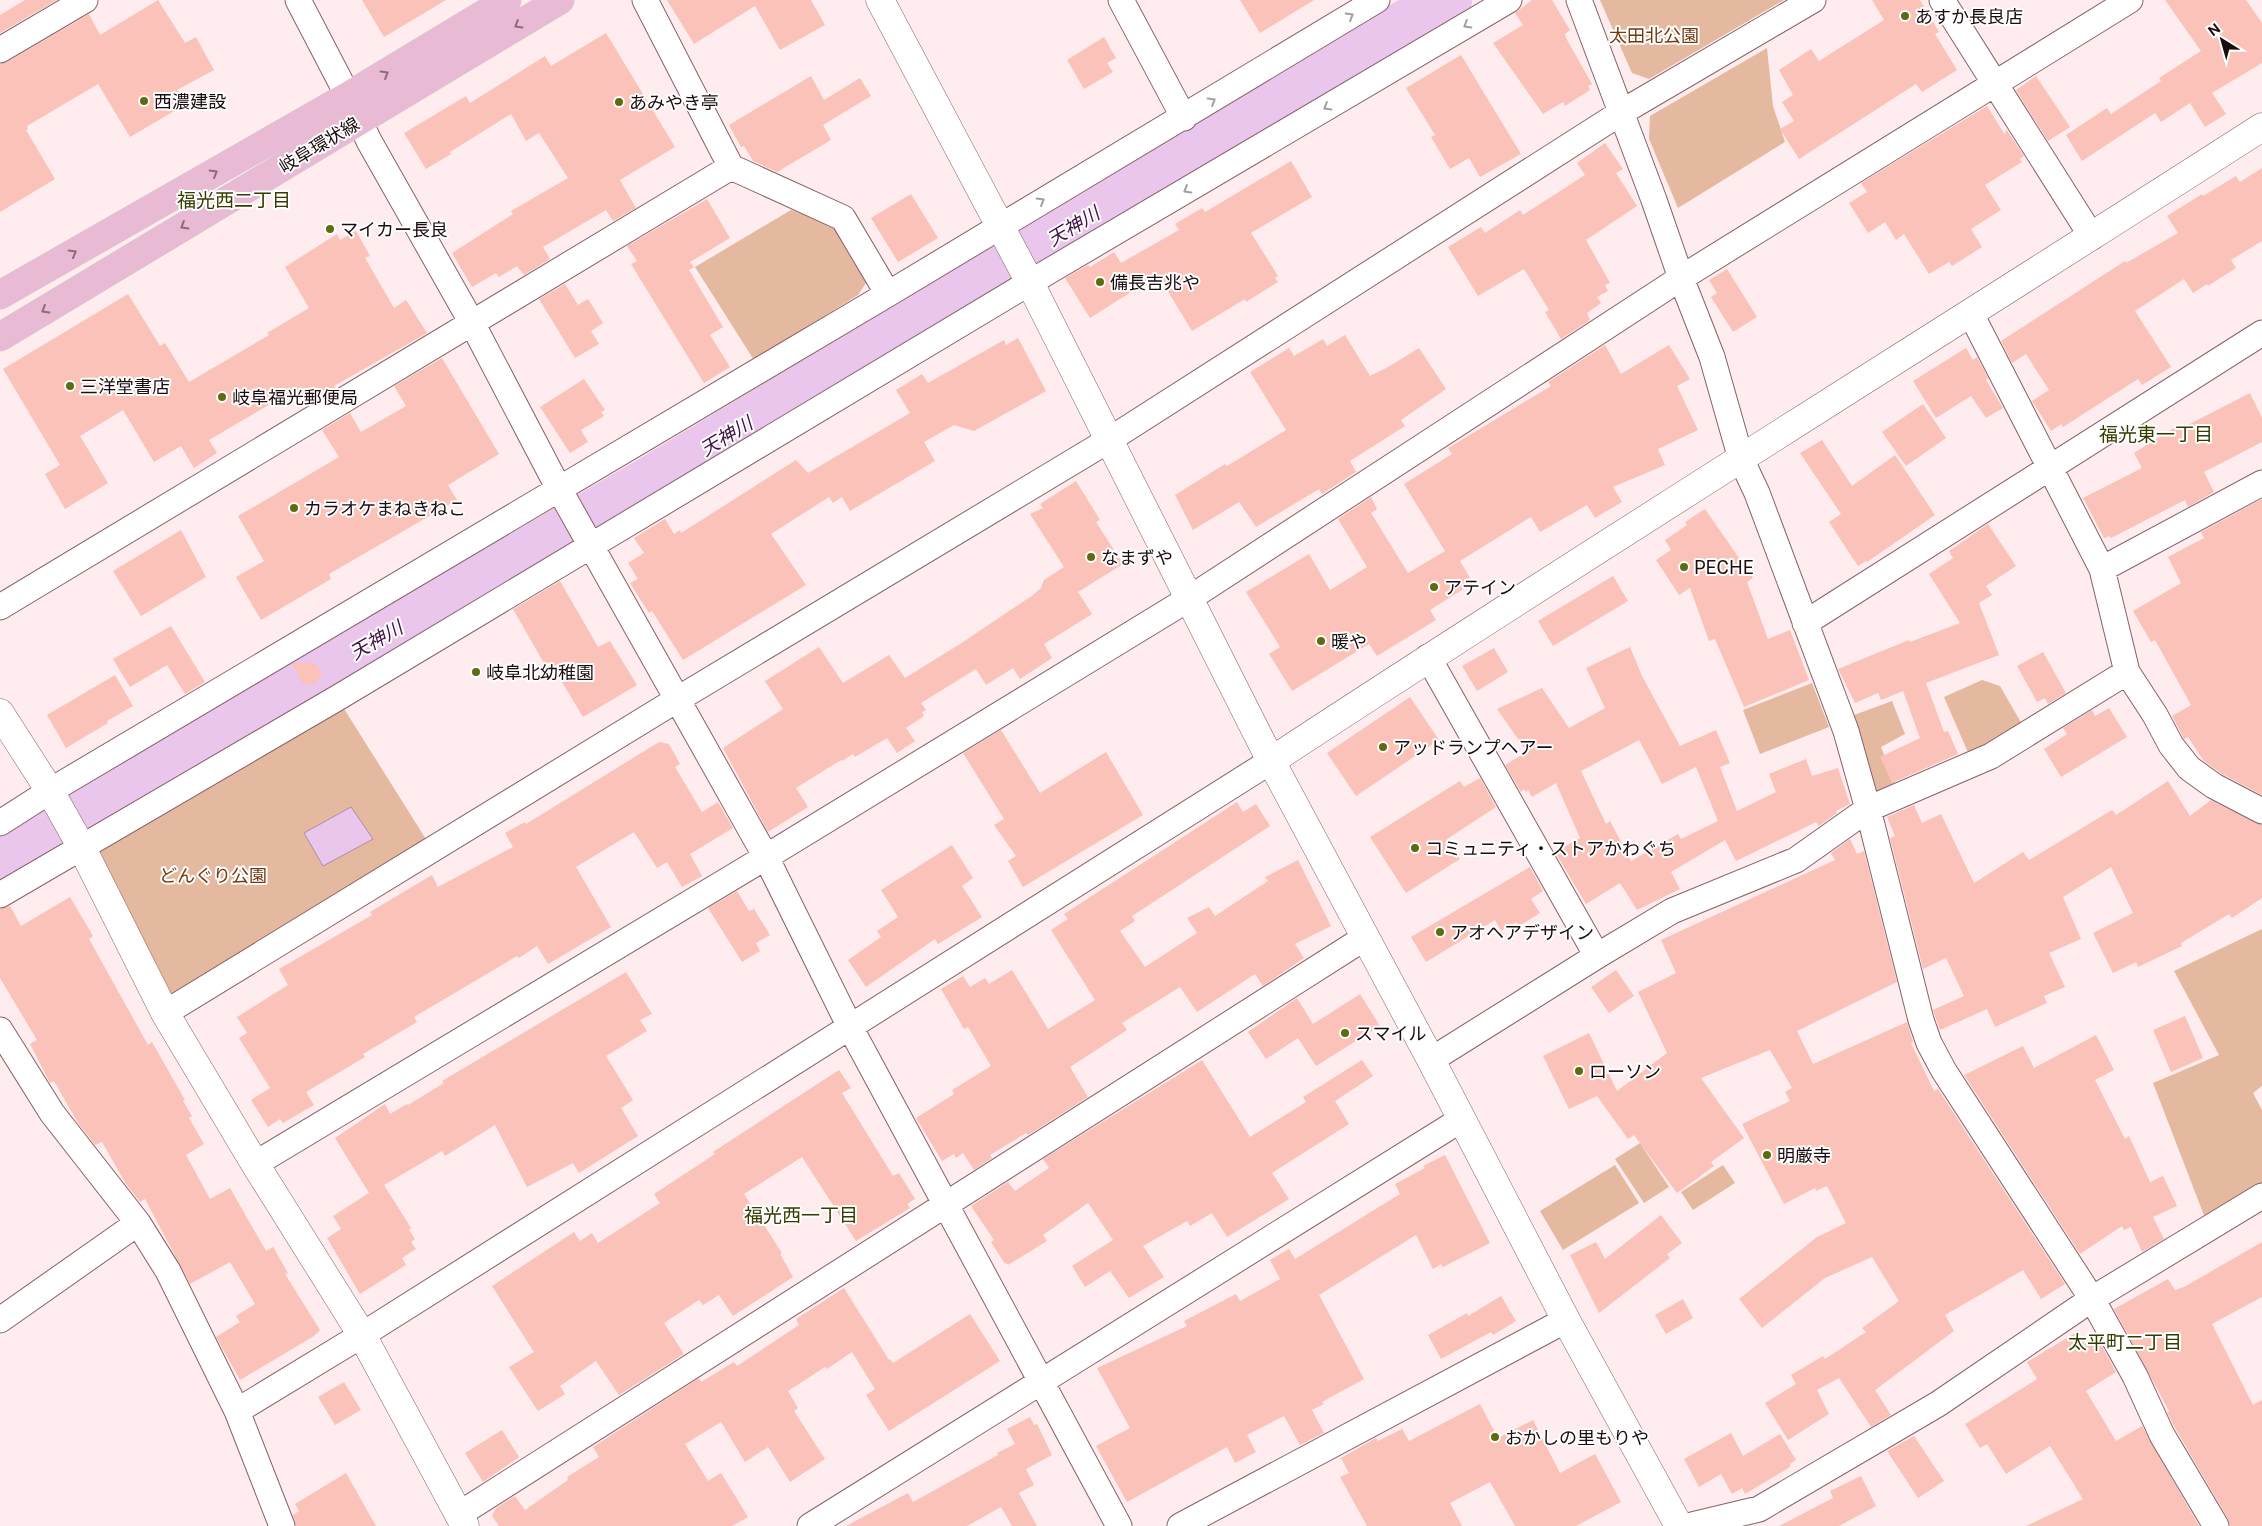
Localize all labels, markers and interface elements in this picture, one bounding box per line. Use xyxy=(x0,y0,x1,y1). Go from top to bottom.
place label: あすか長良店 xyxy=(1915,6,2023,27)
marker: あすか長良店 xyxy=(1899,10,1911,22)
one-way arrow xyxy=(1345,13,1354,23)
north arrow xyxy=(2197,15,2247,65)
one-way arrow xyxy=(1463,18,1472,28)
one-way arrow xyxy=(515,19,524,29)
text: N xyxy=(2205,20,2223,39)
park label: 太田北公園 xyxy=(1609,25,1699,46)
one-way arrow xyxy=(379,70,388,80)
place label: 西濃建設 xyxy=(154,91,226,112)
place label: あみやき亭 xyxy=(629,92,719,113)
marker: 西濃建設 xyxy=(138,95,150,107)
marker: あみやき亭 xyxy=(613,96,625,108)
one-way arrow xyxy=(1206,97,1215,107)
one-way arrow xyxy=(1323,101,1332,111)
street label: 岐阜環状線 xyxy=(275,113,363,177)
one-way arrow xyxy=(208,169,217,179)
one-way arrow xyxy=(1183,183,1192,193)
district label: 福光西二丁目 xyxy=(177,189,291,211)
one-way arrow xyxy=(1036,197,1045,207)
water label: 天神川 xyxy=(1043,201,1105,250)
place label: マイカー長良 xyxy=(340,219,448,240)
one-way arrow xyxy=(180,220,189,230)
marker: マイカー長良 xyxy=(324,223,336,235)
one-way arrow xyxy=(67,250,76,260)
place label: 備長吉兆や xyxy=(1110,272,1200,293)
marker: 備長吉兆や xyxy=(1094,276,1106,288)
one-way arrow xyxy=(41,303,50,313)
place label: 三洋堂書店 xyxy=(80,376,170,397)
marker: 三洋堂書店 xyxy=(64,380,76,392)
place label: 岐阜福光郵便局 xyxy=(232,387,358,408)
marker: 岐阜福光郵便局 xyxy=(216,391,228,403)
water label: 天神川 xyxy=(696,411,758,460)
district label: 福光東一丁目 xyxy=(2099,423,2213,445)
place label: カラオケまねきねこ xyxy=(304,498,466,519)
marker: カラオケまねきねこ xyxy=(288,502,300,514)
place label: なまずや xyxy=(1101,547,1173,568)
marker: なまずや xyxy=(1085,551,1097,563)
place label: PECHE xyxy=(1694,557,1754,578)
marker: PECHE xyxy=(1678,561,1690,573)
place label: アテイン xyxy=(1444,577,1516,598)
marker: アテイン xyxy=(1428,581,1440,593)
water label: 天神川 xyxy=(346,615,408,664)
place label: 暖や xyxy=(1331,631,1367,652)
marker: 暖や xyxy=(1315,635,1327,647)
place label: 岐阜北幼稚園 xyxy=(486,662,594,683)
marker: 岐阜北幼稚園 xyxy=(470,666,482,678)
place label: アッドランプヘアー xyxy=(1393,737,1553,758)
marker: アッドランプヘアー xyxy=(1377,741,1389,753)
place label: コミュニティ・ストアかわぐち xyxy=(1425,838,1676,859)
marker: コミュニティ・ストアかわぐち xyxy=(1409,842,1421,854)
park label: どんぐり公園 xyxy=(159,865,267,886)
place label: アオヘアデザイン xyxy=(1450,922,1594,943)
marker: アオヘアデザイン xyxy=(1434,926,1446,938)
place label: スマイル xyxy=(1355,1023,1426,1044)
marker: スマイル xyxy=(1339,1027,1351,1039)
place label: ローソン xyxy=(1589,1061,1661,1082)
marker: ローソン xyxy=(1573,1065,1585,1077)
place label: 明厳寺 xyxy=(1777,1145,1831,1166)
marker: 明厳寺 xyxy=(1761,1149,1773,1161)
district label: 福光西一丁目 xyxy=(744,1204,858,1226)
district label: 太平町二丁目 xyxy=(2068,1331,2182,1353)
place label: おかしの里もりや xyxy=(1505,1427,1649,1448)
marker: おかしの里もりや xyxy=(1489,1431,1501,1443)

